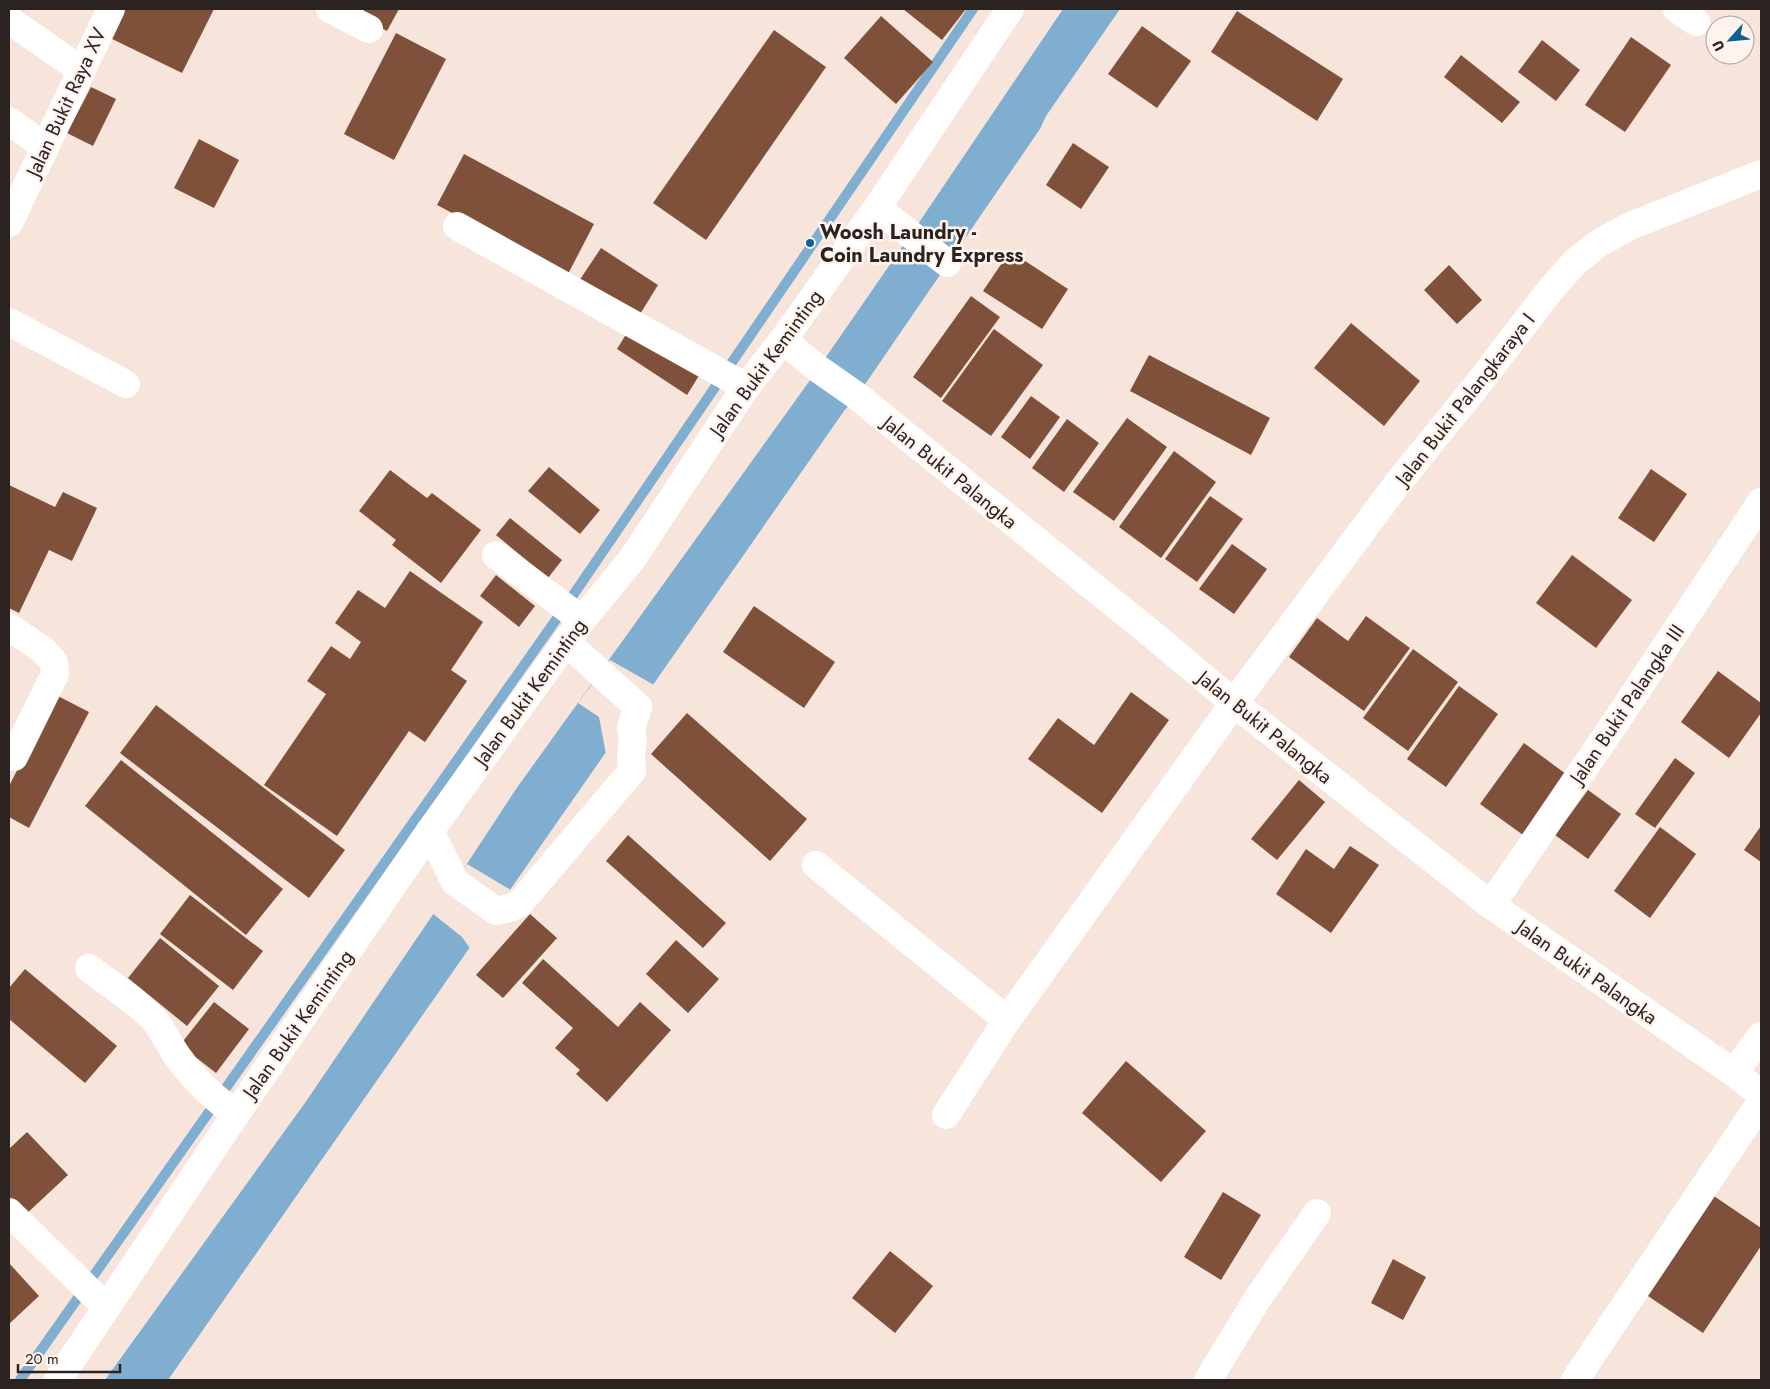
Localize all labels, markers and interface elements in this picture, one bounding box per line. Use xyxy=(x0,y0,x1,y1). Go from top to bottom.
north arrow xyxy=(1705,15,1755,65)
street label: Jalan Bukit Raya XV xyxy=(18,22,114,184)
text: U xyxy=(1707,37,1730,55)
place label: Woosh Laundry - Coin Laundry Express xyxy=(820,218,1023,270)
marker: Woosh Laundry - Coin Laundry Express xyxy=(804,237,816,249)
street label: Jalan Bukit Keminting xyxy=(701,284,830,445)
street label: Jalan Bukit Palangkaraya I xyxy=(1387,307,1542,494)
street label: Jalan Bukit Palangka xyxy=(874,407,1023,536)
street label: Jalan Bukit Keminting xyxy=(465,613,594,774)
street label: Jalan Bukit Palangka III xyxy=(1561,619,1692,792)
street label: Jalan Bukit Palangka xyxy=(1189,662,1338,791)
street label: Jalan Bukit Palangka xyxy=(1508,911,1663,1032)
street label: Jalan Bukit Keminting xyxy=(234,944,361,1107)
scale bar xyxy=(18,1342,120,1374)
text: 20 m xyxy=(25,1348,59,1370)

